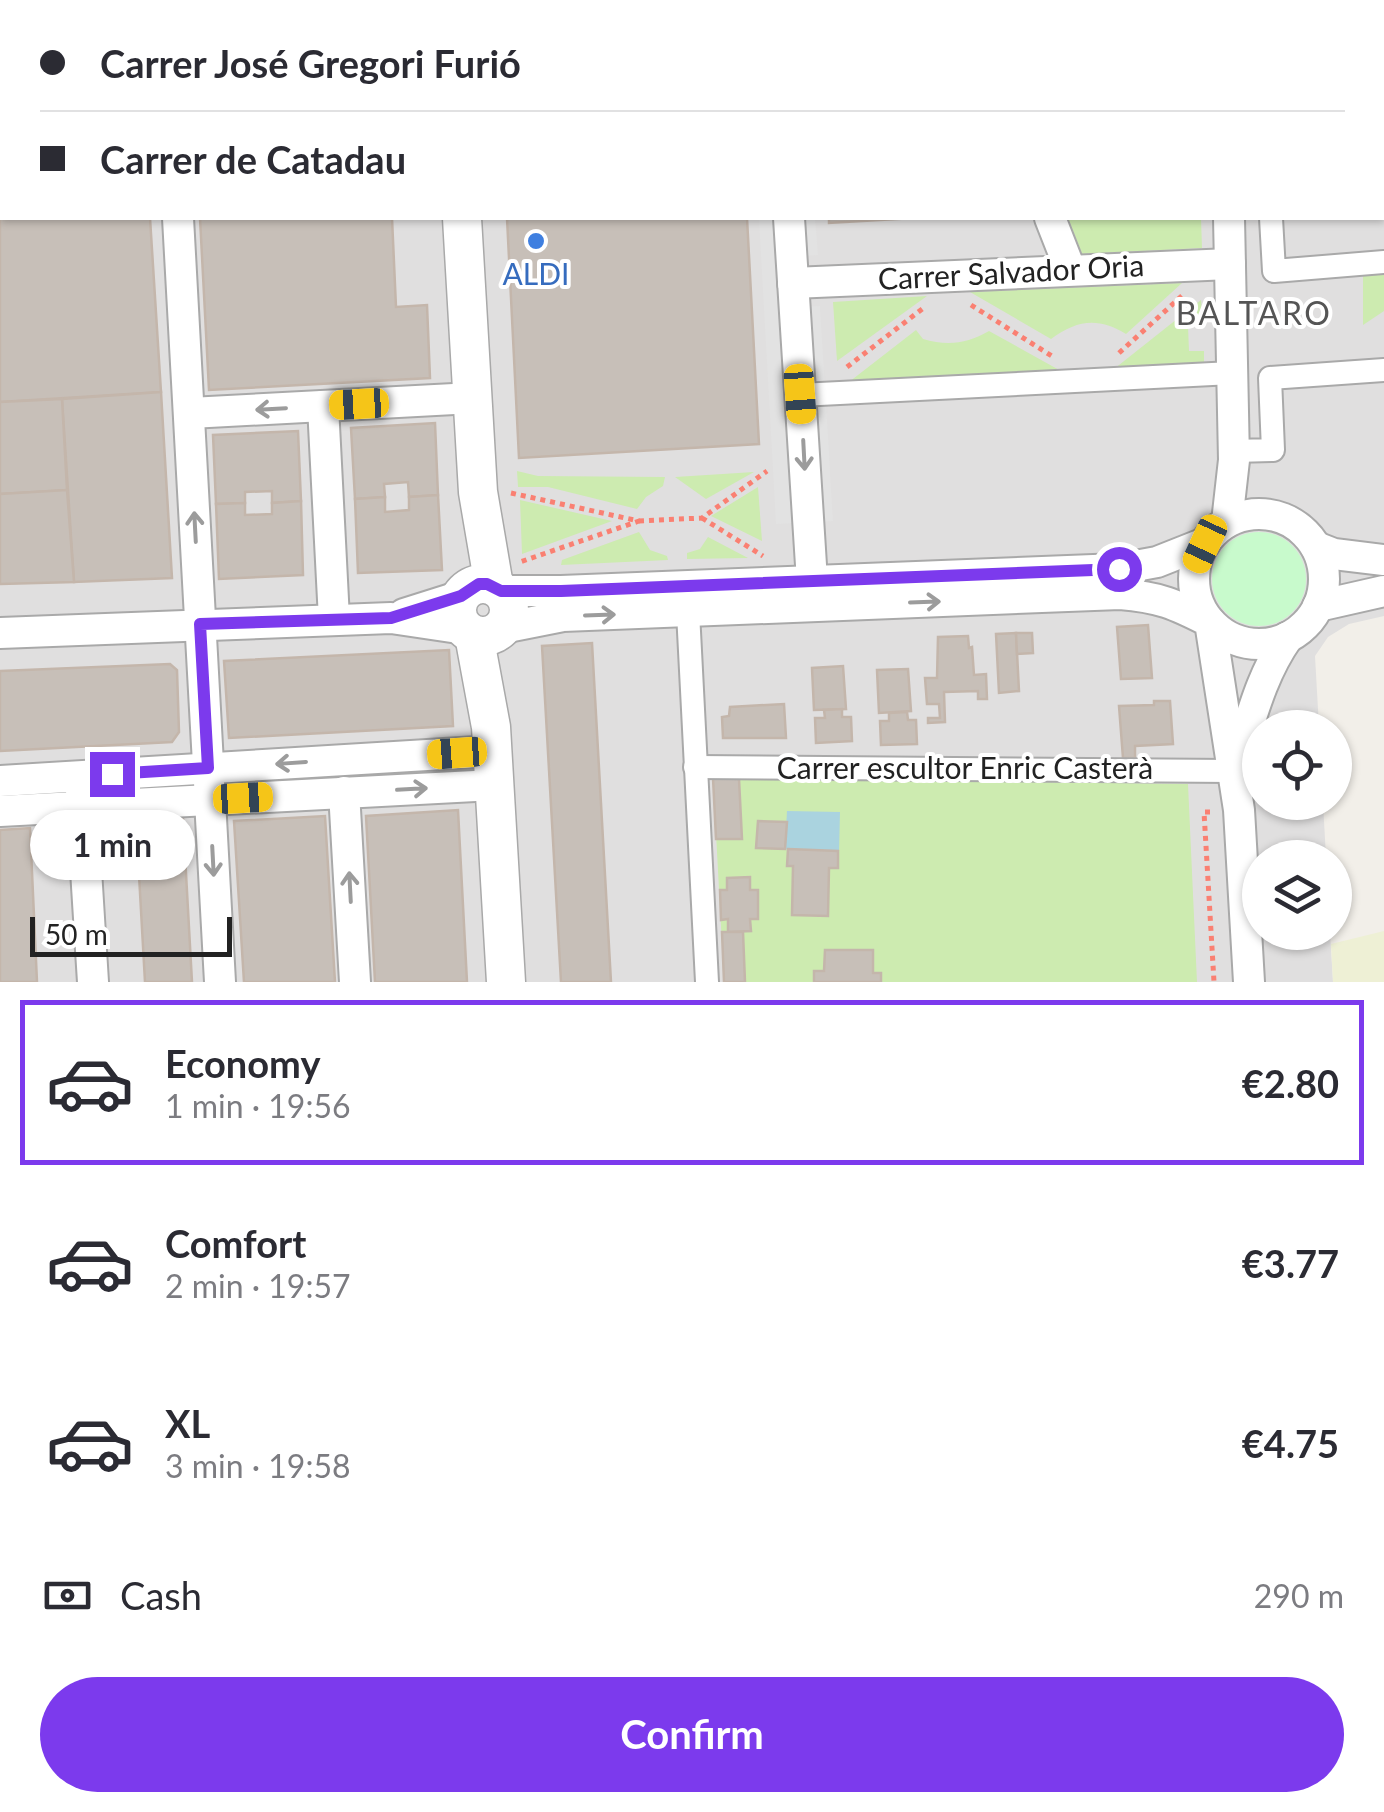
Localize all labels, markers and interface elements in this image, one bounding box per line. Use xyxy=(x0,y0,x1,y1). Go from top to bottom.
text: Carrer José Gregori Furió xyxy=(100,40,521,86)
text: Carrer de Catadau xyxy=(100,136,406,182)
marker: ALDI xyxy=(525,230,547,252)
street label: Carrer Salvador Oria xyxy=(877,246,1145,296)
place label: ALDI xyxy=(503,255,569,291)
district label: BALTARO xyxy=(1176,293,1332,332)
car xyxy=(783,363,817,425)
car xyxy=(328,387,390,421)
one-way arrow xyxy=(256,400,288,419)
one-way arrow xyxy=(795,438,814,470)
car xyxy=(1179,510,1231,578)
one-way arrow xyxy=(186,511,205,543)
route start xyxy=(1097,547,1142,592)
one-way arrow xyxy=(908,593,940,612)
one-way arrow xyxy=(583,606,615,625)
map controls xyxy=(1242,710,1352,950)
button: locate xyxy=(1242,710,1352,820)
car xyxy=(426,736,488,770)
street label: Carrer escultor Enric Casterà xyxy=(777,749,1153,785)
route end xyxy=(90,752,135,797)
one-way arrow xyxy=(275,754,307,773)
one-way arrow xyxy=(395,779,427,798)
car xyxy=(212,781,274,815)
callout: 1 min xyxy=(29,809,194,879)
text: 1 min xyxy=(73,825,152,864)
button: layers xyxy=(1242,840,1352,950)
one-way arrow xyxy=(204,845,223,877)
one-way arrow xyxy=(340,871,359,903)
scale bar xyxy=(30,912,232,956)
text: 50 m xyxy=(45,917,108,951)
icon: car xyxy=(45,1038,135,1128)
text: Economy xyxy=(165,1040,320,1086)
text: €2.80 xyxy=(1242,1060,1339,1106)
text: 1 min · 19:56 xyxy=(165,1086,351,1125)
icon: car xyxy=(45,1218,135,1308)
text: Comfort xyxy=(165,1220,306,1266)
text: €3.77 xyxy=(1242,1240,1339,1286)
text: 2 min · 19:57 xyxy=(165,1266,351,1305)
icon: car xyxy=(45,1398,135,1488)
text: XL xyxy=(165,1400,210,1446)
text: €4.75 xyxy=(1242,1420,1339,1466)
text: 3 min · 19:58 xyxy=(165,1446,351,1485)
icon: cash xyxy=(40,1568,95,1623)
text: Cash xyxy=(120,1572,202,1618)
text: 290 m xyxy=(1254,1576,1344,1615)
button: Confirm xyxy=(40,1677,1344,1792)

